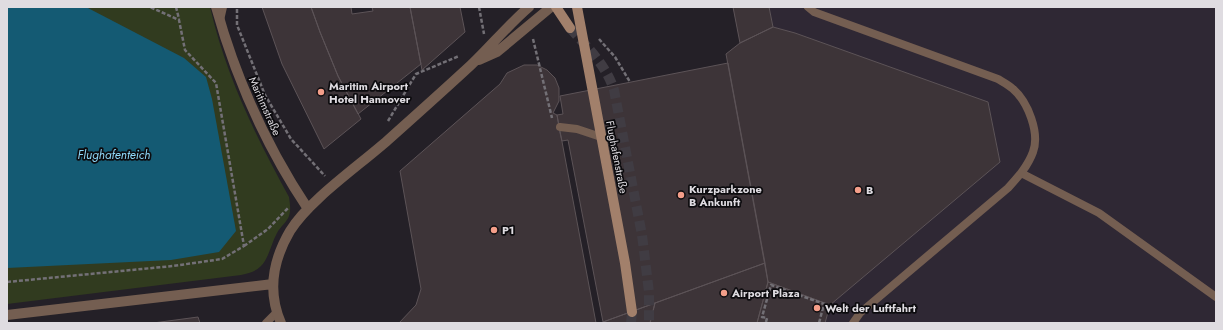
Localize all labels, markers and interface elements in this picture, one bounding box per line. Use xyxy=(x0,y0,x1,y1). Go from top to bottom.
street label: Maritimstraße xyxy=(245,74,285,138)
place label: Maritim Airport Hotel Hannover xyxy=(329,78,411,107)
marker: Maritim Airport Hotel Hannover xyxy=(316,87,326,97)
street label: Flughafenstraße xyxy=(602,119,632,195)
water label: Flughafenteich xyxy=(78,146,150,164)
place label: Kurzparkzone B Ankunft xyxy=(689,181,762,210)
place label: B xyxy=(866,182,873,198)
marker: B xyxy=(853,185,863,195)
marker: Kurzparkzone B Ankunft xyxy=(676,190,686,200)
place label: P1 xyxy=(502,222,514,238)
marker: P1 xyxy=(489,225,499,235)
place label: Airport Plaza xyxy=(731,285,800,301)
marker: Airport Plaza xyxy=(719,288,729,298)
place label: Welt der Luftfahrt xyxy=(825,300,917,316)
marker: Welt der Luftfahrt xyxy=(812,303,822,313)

